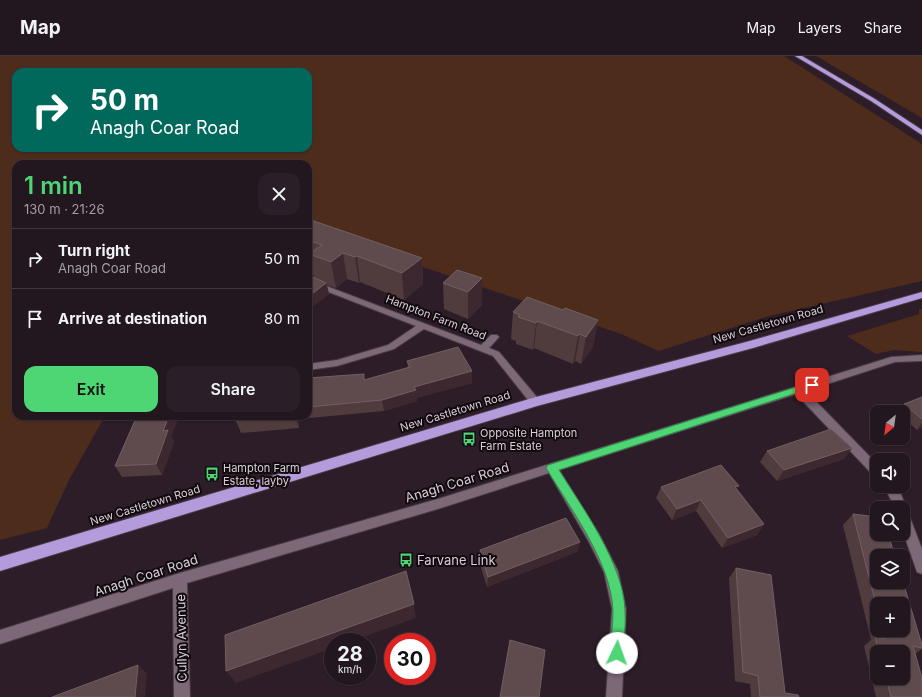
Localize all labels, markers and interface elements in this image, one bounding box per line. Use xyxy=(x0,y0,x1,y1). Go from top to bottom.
text: Map xyxy=(20,16,61,39)
text: Map xyxy=(747,19,776,36)
text: Layers xyxy=(798,19,842,36)
text: Share xyxy=(864,19,902,36)
text: 50 m xyxy=(90,83,159,117)
icon: right xyxy=(24,84,76,136)
text: Anagh Coar Road xyxy=(90,117,239,138)
text: 1 min xyxy=(24,171,83,200)
button: close xyxy=(258,173,300,215)
text: 130 m · 21:26 xyxy=(24,201,105,217)
text: Turn right xyxy=(58,241,130,260)
icon: right xyxy=(24,248,46,270)
text: 50 m xyxy=(264,249,300,268)
text: Anagh Coar Road xyxy=(58,260,166,276)
street label: Hampton Farm Road xyxy=(384,291,488,343)
street label: New Castletown Road xyxy=(711,302,825,346)
icon: arrive xyxy=(24,308,46,330)
text: Arrive at destination xyxy=(58,309,207,328)
text: 80 m xyxy=(264,309,300,328)
button: Exit xyxy=(24,366,158,412)
button: Share xyxy=(166,366,300,412)
pin xyxy=(795,368,829,402)
icon: arrive xyxy=(801,374,823,396)
street label: New Castletown Road xyxy=(398,388,512,434)
north arrow xyxy=(870,405,910,445)
map controls xyxy=(870,405,910,685)
place label: Opposite Hampton Farm Estate xyxy=(480,426,577,453)
bus stop icon: Opposite Hampton Farm Estate xyxy=(461,431,477,447)
button: sound xyxy=(870,453,910,493)
street label: Anagh Coar Road xyxy=(403,459,511,505)
place label: Hampton Farm Estate, layby xyxy=(223,461,300,488)
bus stop icon: Hampton Farm Estate, layby xyxy=(204,466,220,482)
street label: New Castletown Road xyxy=(88,482,202,528)
button: search xyxy=(870,501,910,541)
button: layers xyxy=(870,549,910,589)
street label: Anagh Coar Road xyxy=(92,551,200,599)
bus stop icon: Farvane Link xyxy=(398,552,414,568)
place label: Farvane Link xyxy=(417,552,496,568)
street label: Cullyn Avenue xyxy=(172,594,190,682)
button: + xyxy=(870,597,910,637)
position arrow xyxy=(596,632,638,674)
speed limit sign: 30 xyxy=(384,633,436,685)
text: 28 xyxy=(337,642,363,666)
button: − xyxy=(870,645,910,685)
text: km/h xyxy=(338,663,362,675)

